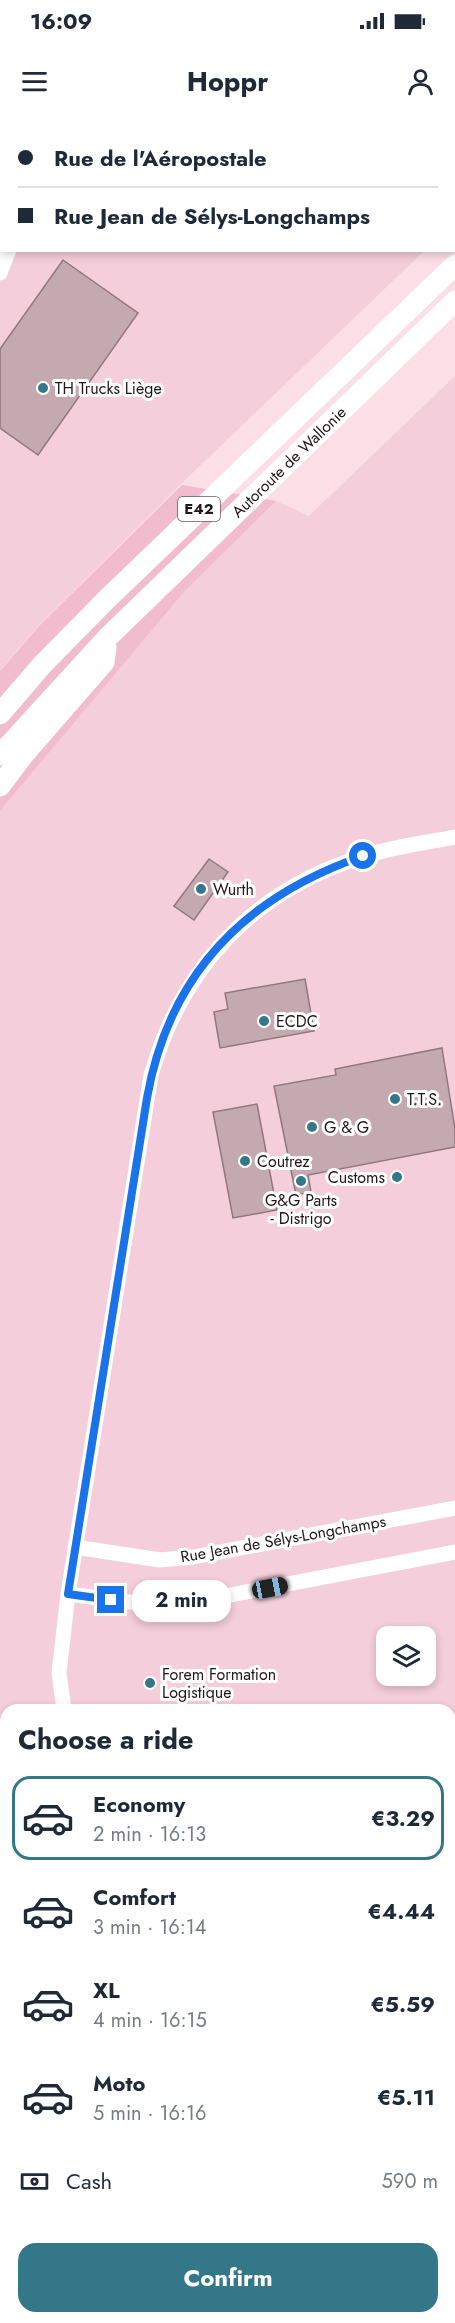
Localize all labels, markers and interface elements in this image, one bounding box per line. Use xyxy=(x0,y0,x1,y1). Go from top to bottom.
text: 16:09 xyxy=(30,5,92,37)
text: Hoppr xyxy=(187,62,268,101)
icon: menu xyxy=(18,65,51,98)
icon: person xyxy=(404,65,437,98)
text: Rue de l'Aéropostale xyxy=(54,142,267,174)
text: Rue Jean de Sélys-Longchamps xyxy=(54,200,370,232)
place label: TH Trucks Liège xyxy=(55,377,162,400)
marker: TH Trucks Liège xyxy=(36,381,50,395)
street label: Autoroute de Wallonie xyxy=(227,401,351,523)
road number: E42 xyxy=(178,497,220,521)
route start xyxy=(349,842,376,869)
place label: Wurth xyxy=(213,878,254,901)
marker: Wurth xyxy=(194,882,208,896)
place label: ECDC xyxy=(276,1010,318,1033)
marker: ECDC xyxy=(257,1014,271,1028)
place label: T.T.S. xyxy=(407,1088,442,1111)
marker: T.T.S. xyxy=(388,1092,402,1106)
place label: G & G xyxy=(324,1116,369,1139)
marker: G & G xyxy=(305,1120,319,1134)
place label: Coutrez xyxy=(257,1150,310,1173)
marker: Coutrez xyxy=(238,1154,252,1168)
place label: Customs xyxy=(328,1166,385,1189)
marker: Customs xyxy=(390,1170,404,1184)
marker: G&G Parts - Distrigo xyxy=(294,1174,308,1188)
place label: G&G Parts - Distrigo xyxy=(265,1189,337,1230)
street label: Rue Jean de Sélys-Longchamps xyxy=(178,1510,388,1568)
car xyxy=(251,1576,289,1600)
callout: 2 min xyxy=(132,1579,231,1621)
route end xyxy=(97,1586,124,1613)
text: 2 min xyxy=(155,1586,208,1615)
map controls xyxy=(376,1626,436,1686)
button: layers xyxy=(376,1626,436,1686)
place label: Forem Formation Logistique xyxy=(162,1663,276,1704)
marker: Forem Formation Logistique xyxy=(143,1676,157,1690)
text: Choose a ride xyxy=(18,1720,193,1759)
text: Economy xyxy=(93,1788,185,1820)
icon: car xyxy=(21,1791,75,1845)
text: €3.29 xyxy=(371,1802,435,1834)
text: 2 min · 16:13 xyxy=(93,1820,206,1849)
text: Comfort xyxy=(93,1881,176,1913)
icon: car xyxy=(21,1884,75,1938)
text: €4.44 xyxy=(367,1895,435,1927)
text: 3 min · 16:14 xyxy=(93,1913,206,1942)
text: XL xyxy=(93,1974,120,2006)
icon: car xyxy=(21,1977,75,2031)
text: €5.59 xyxy=(370,1988,435,2020)
text: 4 min · 16:15 xyxy=(93,2006,207,2035)
text: Moto xyxy=(93,2067,146,2099)
icon: car xyxy=(21,2070,75,2124)
text: €5.11 xyxy=(377,2081,435,2113)
text: 5 min · 16:16 xyxy=(93,2099,207,2128)
icon: cash xyxy=(18,2165,51,2198)
text: Cash xyxy=(66,2165,112,2197)
text: 590 m xyxy=(382,2167,438,2196)
button: Confirm xyxy=(18,2243,438,2312)

